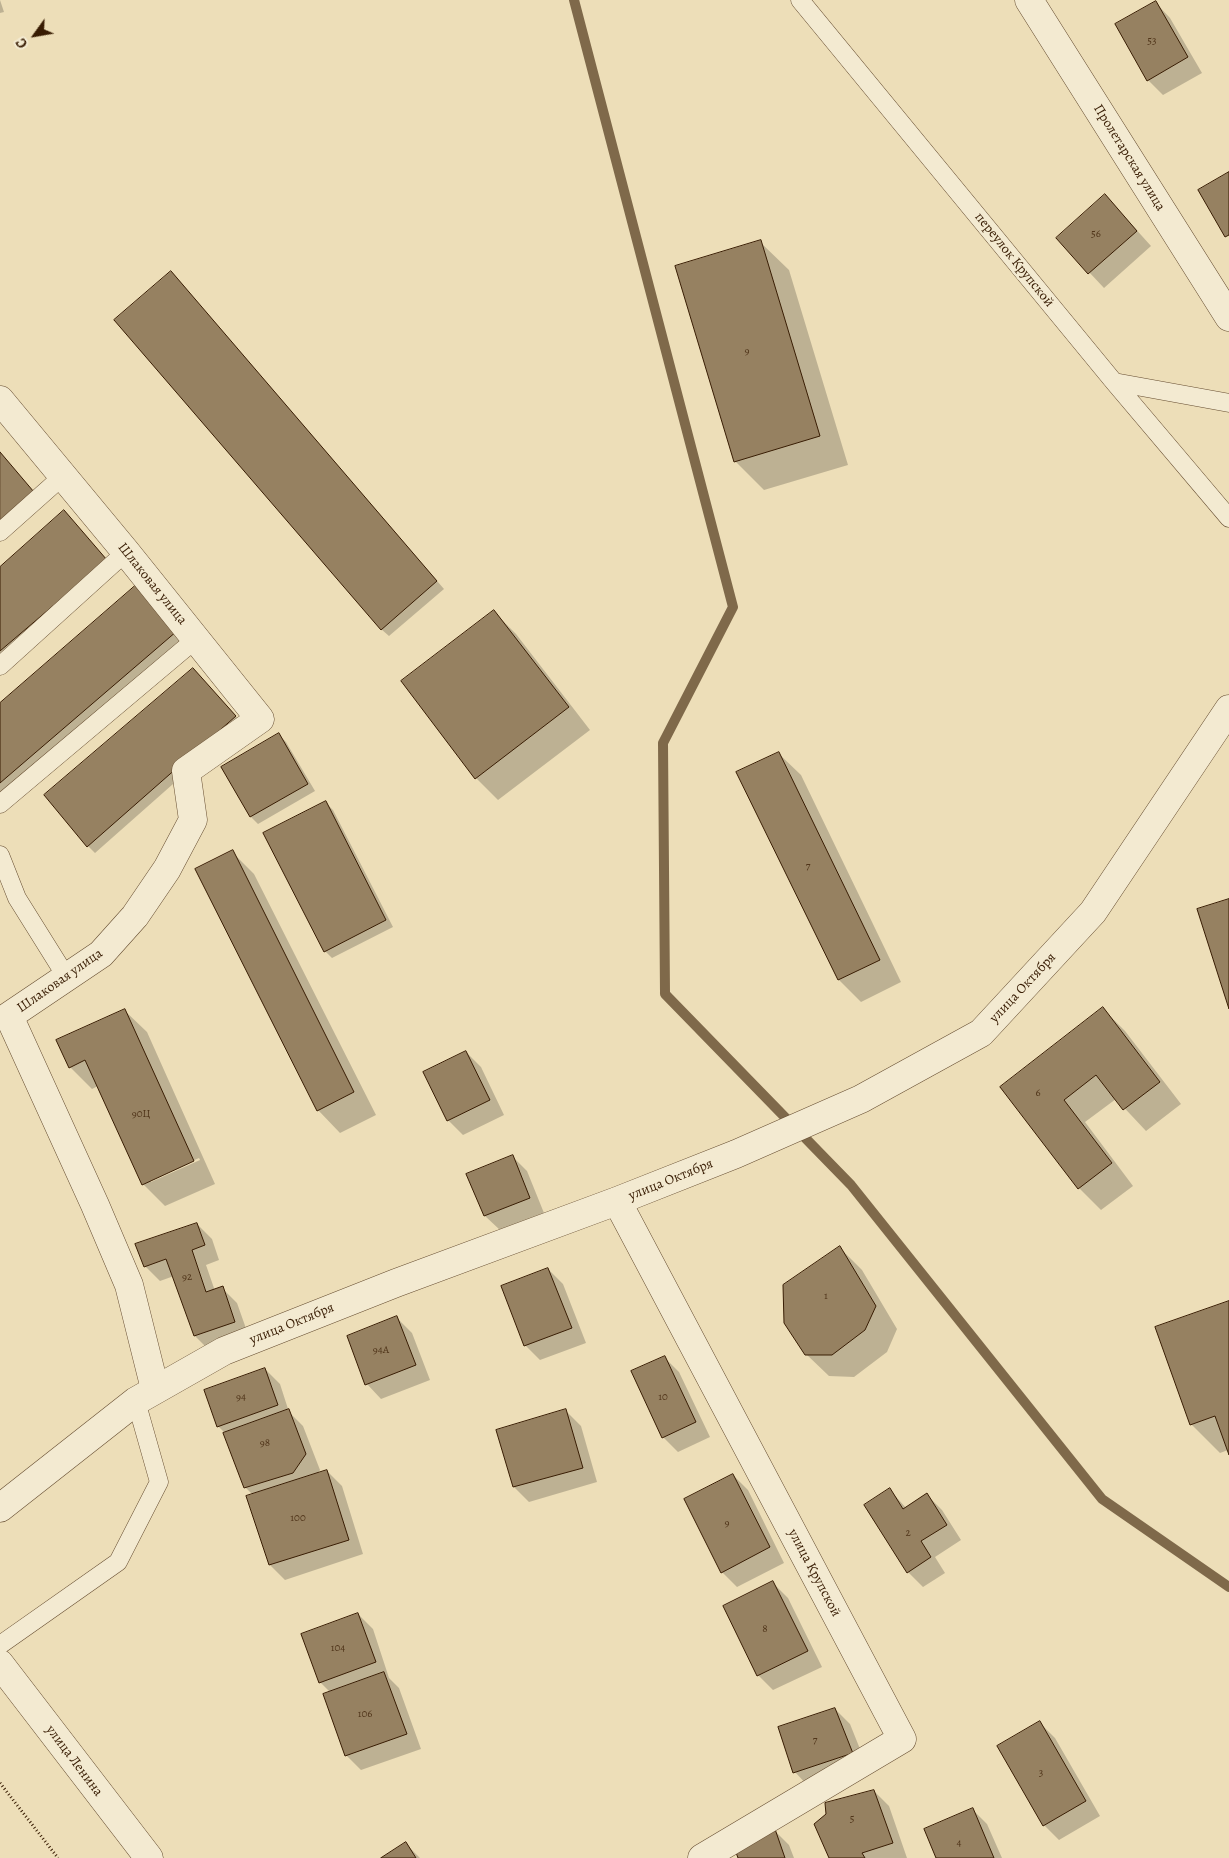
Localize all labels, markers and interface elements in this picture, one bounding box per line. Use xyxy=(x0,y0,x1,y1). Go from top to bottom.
north arrow xyxy=(10,10,60,60)
house number: 53 xyxy=(1147,34,1157,48)
text: С xyxy=(12,35,32,52)
street label: Пролетарская улица xyxy=(1089,102,1169,214)
street label: переулок Крупской xyxy=(971,209,1057,311)
house number: 56 xyxy=(1091,227,1101,241)
house number: 9 xyxy=(744,344,750,358)
street label: Шлаковая улица xyxy=(114,540,190,628)
house number: 7 xyxy=(806,859,810,873)
street label: Шлаковая улица xyxy=(14,945,106,1017)
street label: улица Октября xyxy=(986,949,1060,1027)
house number: 6 xyxy=(1035,1086,1041,1100)
house number: 90Ц xyxy=(132,1107,150,1121)
street label: улица Октября xyxy=(626,1155,716,1205)
house number: 92 xyxy=(182,1270,192,1284)
house number: 1 xyxy=(824,1289,828,1303)
street label: улица Октября xyxy=(247,1299,337,1349)
house number: 94А xyxy=(373,1343,389,1357)
house number: 94 xyxy=(236,1390,246,1404)
house number: 10 xyxy=(658,1390,668,1404)
house number: 98 xyxy=(260,1436,270,1450)
house number: 100 xyxy=(290,1511,306,1525)
house number: 9 xyxy=(724,1516,730,1530)
street label: улица Крупской xyxy=(784,1526,844,1620)
house number: 2 xyxy=(905,1526,911,1540)
house number: 8 xyxy=(762,1622,768,1636)
house number: 104 xyxy=(331,1641,345,1655)
house number: 106 xyxy=(358,1707,372,1721)
street label: улица Ленина xyxy=(42,1722,106,1800)
house number: 7 xyxy=(813,1733,817,1747)
house number: 3 xyxy=(1039,1766,1043,1780)
house number: 5 xyxy=(850,1812,854,1826)
house number: 4 xyxy=(957,1836,961,1850)

